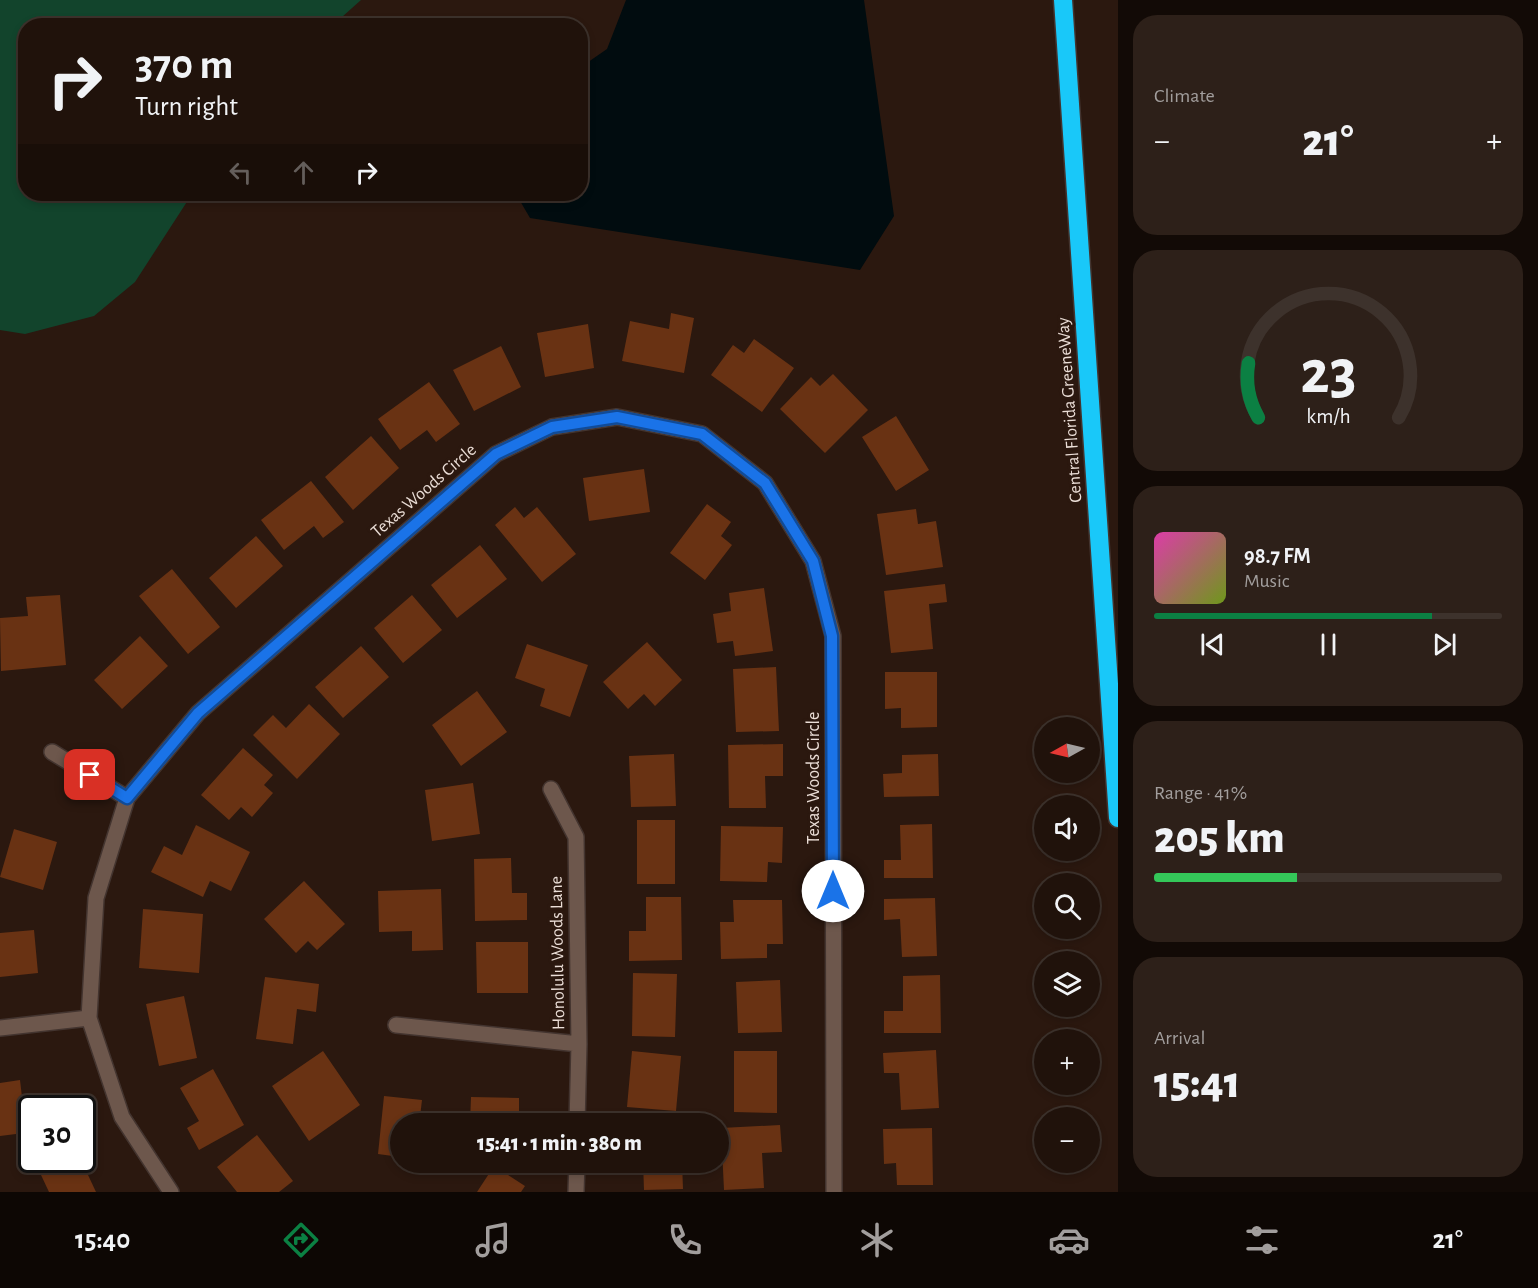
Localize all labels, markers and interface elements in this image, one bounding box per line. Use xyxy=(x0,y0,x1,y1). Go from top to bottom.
icon: right xyxy=(36,42,114,120)
text: 370 m xyxy=(135,44,233,86)
text: Climate xyxy=(1154,86,1215,106)
text: Turn right xyxy=(135,93,238,120)
text: 21° xyxy=(1302,119,1354,164)
text: − xyxy=(1154,125,1170,158)
text: + xyxy=(1486,125,1502,158)
icon: left xyxy=(224,156,257,189)
icon: ahead xyxy=(287,156,320,189)
icon: right xyxy=(350,156,383,189)
street label: Central Florida GreeneWay xyxy=(1055,316,1085,503)
text: 23 xyxy=(1300,342,1356,404)
text: km/h xyxy=(1306,406,1350,427)
street label: Texas Woods Circle xyxy=(368,441,480,541)
text: 98.7 FM xyxy=(1244,545,1311,567)
text: Music xyxy=(1244,571,1290,591)
icon: previous xyxy=(1196,628,1229,661)
icon: pause xyxy=(1312,628,1345,661)
icon: next xyxy=(1428,628,1461,661)
street label: Texas Woods Circle xyxy=(805,712,823,844)
north arrow xyxy=(1034,717,1100,783)
map controls xyxy=(1034,717,1100,1173)
pin xyxy=(64,749,115,800)
icon: arrive xyxy=(73,758,106,791)
text: Range · 41% xyxy=(1154,783,1247,803)
button: sound xyxy=(1034,795,1100,861)
text: 205 km xyxy=(1154,816,1285,861)
position arrow xyxy=(801,859,865,923)
button: search xyxy=(1034,873,1100,939)
street label: Honolulu Woods Lane xyxy=(548,876,568,1030)
button: layers xyxy=(1034,951,1100,1017)
text: Arrival xyxy=(1154,1028,1205,1048)
button: + xyxy=(1034,1029,1100,1095)
text: 15:41 xyxy=(1154,1061,1240,1106)
speed limit sign: 30 xyxy=(18,1095,96,1173)
button: − xyxy=(1034,1107,1100,1173)
text: 15:41 · 1 min · 380 m xyxy=(477,1132,642,1154)
icon: directions xyxy=(280,1219,322,1261)
icon: music xyxy=(472,1219,514,1261)
icon: phone xyxy=(664,1219,706,1261)
icon: climate xyxy=(856,1219,898,1261)
icon: car xyxy=(1048,1219,1090,1261)
icon: filters xyxy=(1241,1219,1283,1261)
text: 15:40 xyxy=(75,1226,130,1253)
text: 21° xyxy=(1433,1226,1463,1253)

